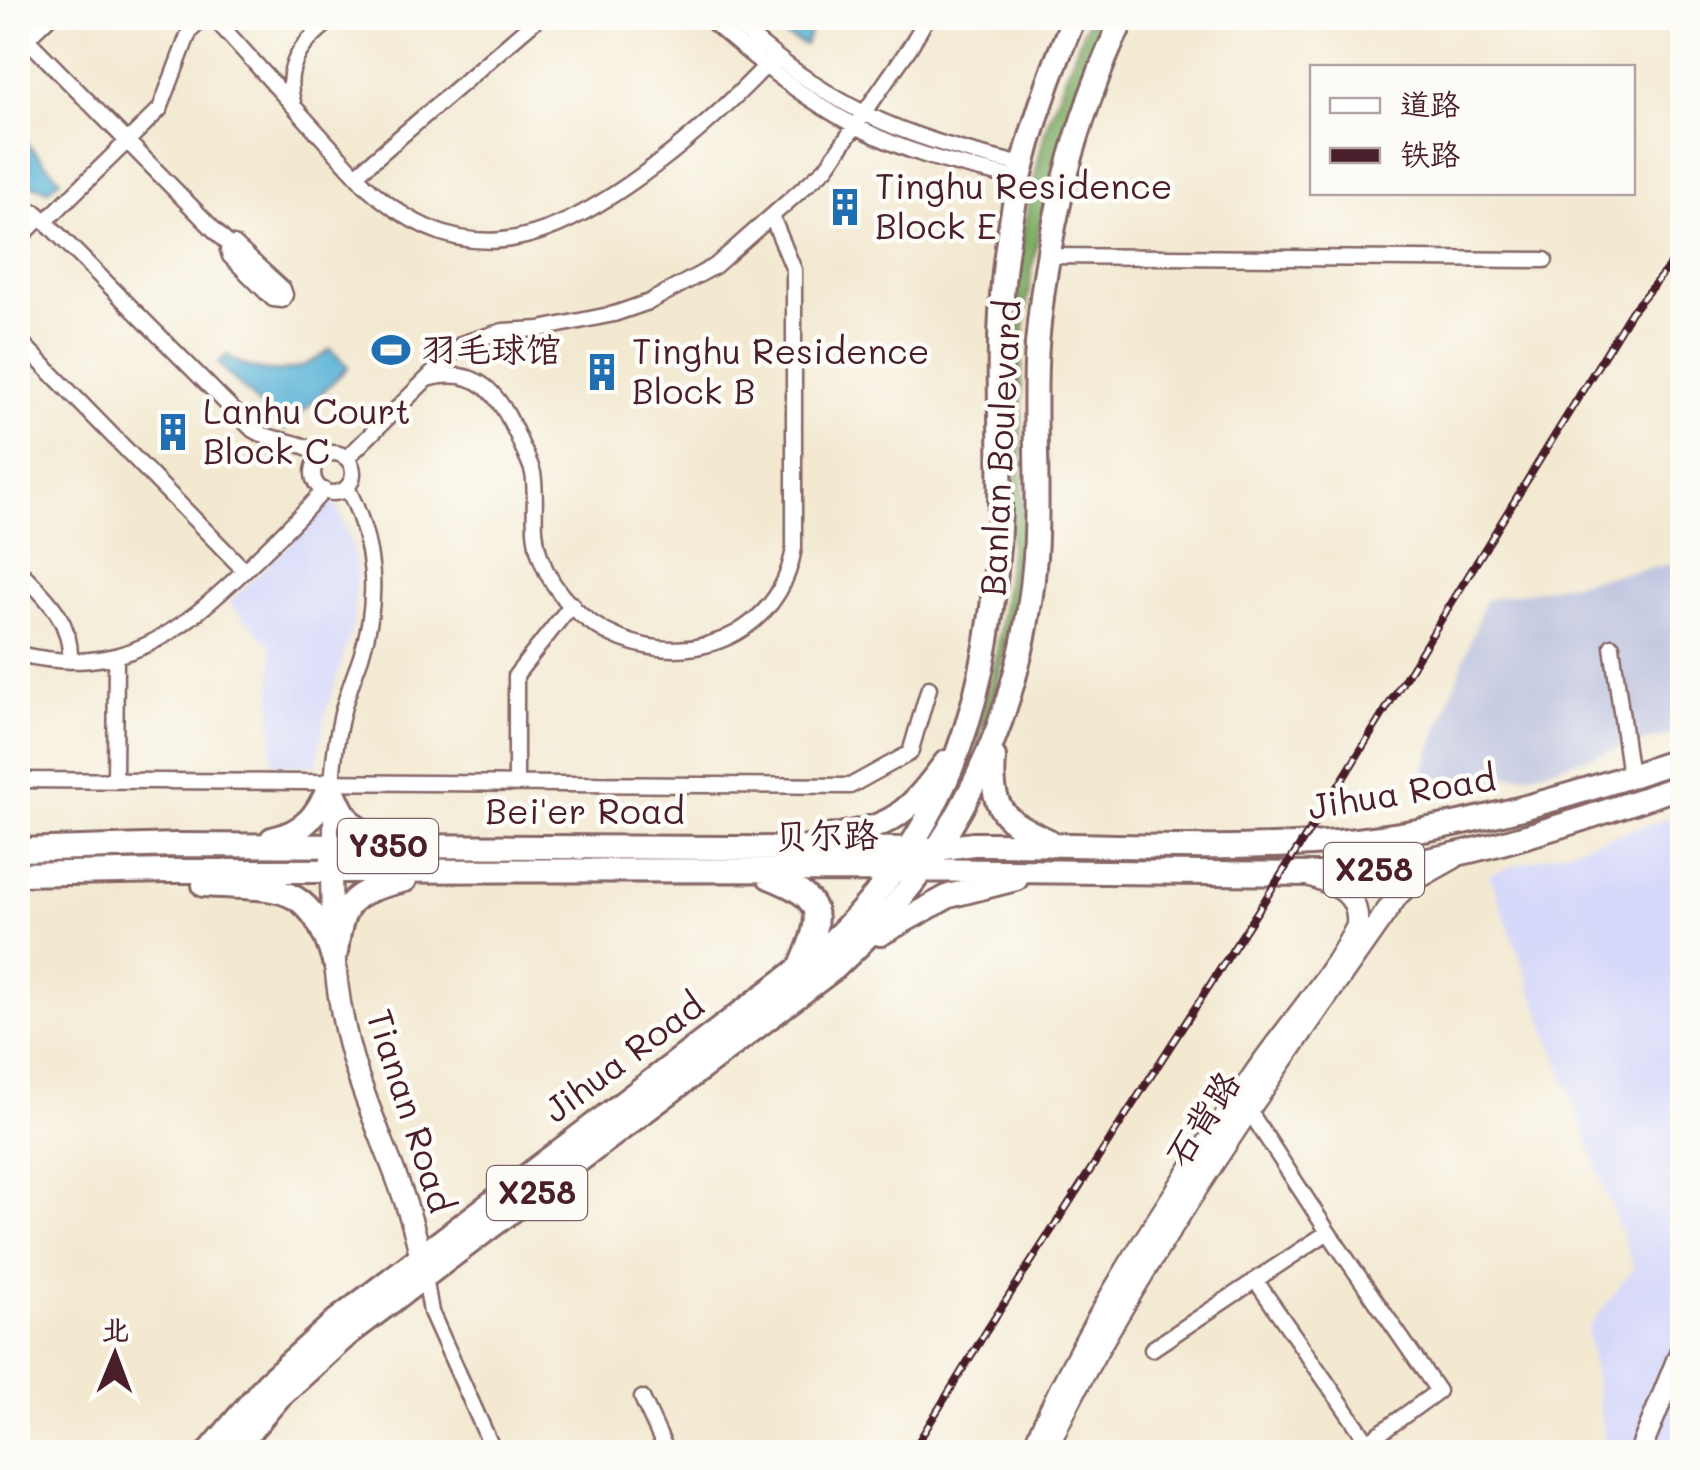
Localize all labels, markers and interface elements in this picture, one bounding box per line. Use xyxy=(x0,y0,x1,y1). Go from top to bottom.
legend xyxy=(1310,65,1635,195)
text: 道路 xyxy=(1400,83,1460,123)
text: 铁路 xyxy=(1400,133,1460,173)
place label: Tinghu Residence Block E xyxy=(875,162,1172,248)
building icon: Tinghu Residence Block E xyxy=(824,186,866,228)
street label: Banlan Boulevard xyxy=(968,299,1030,597)
place label: 羽毛球馆 xyxy=(421,325,561,371)
place label: Tinghu Residence Block B xyxy=(632,327,929,413)
sports icon: 羽毛球馆 xyxy=(370,329,412,371)
building icon: Tinghu Residence Block B xyxy=(581,351,623,393)
place label: Lanhu Court Block C xyxy=(203,387,411,473)
building icon: Lanhu Court Block C xyxy=(152,411,194,453)
street label: Jihua Road xyxy=(1305,754,1499,829)
street label: Bei'er Road xyxy=(485,787,685,833)
street label: 贝尔路 xyxy=(773,810,879,858)
road number: Y350 xyxy=(338,819,438,873)
road number: X258 xyxy=(1324,843,1424,897)
street label: Jihua Road xyxy=(533,981,712,1132)
street label: Tianan Road xyxy=(357,1003,466,1218)
street label: 石背路 xyxy=(1153,1061,1249,1174)
road number: X258 xyxy=(487,1166,587,1220)
north arrow xyxy=(65,1305,165,1405)
text: 北 xyxy=(101,1311,130,1347)

